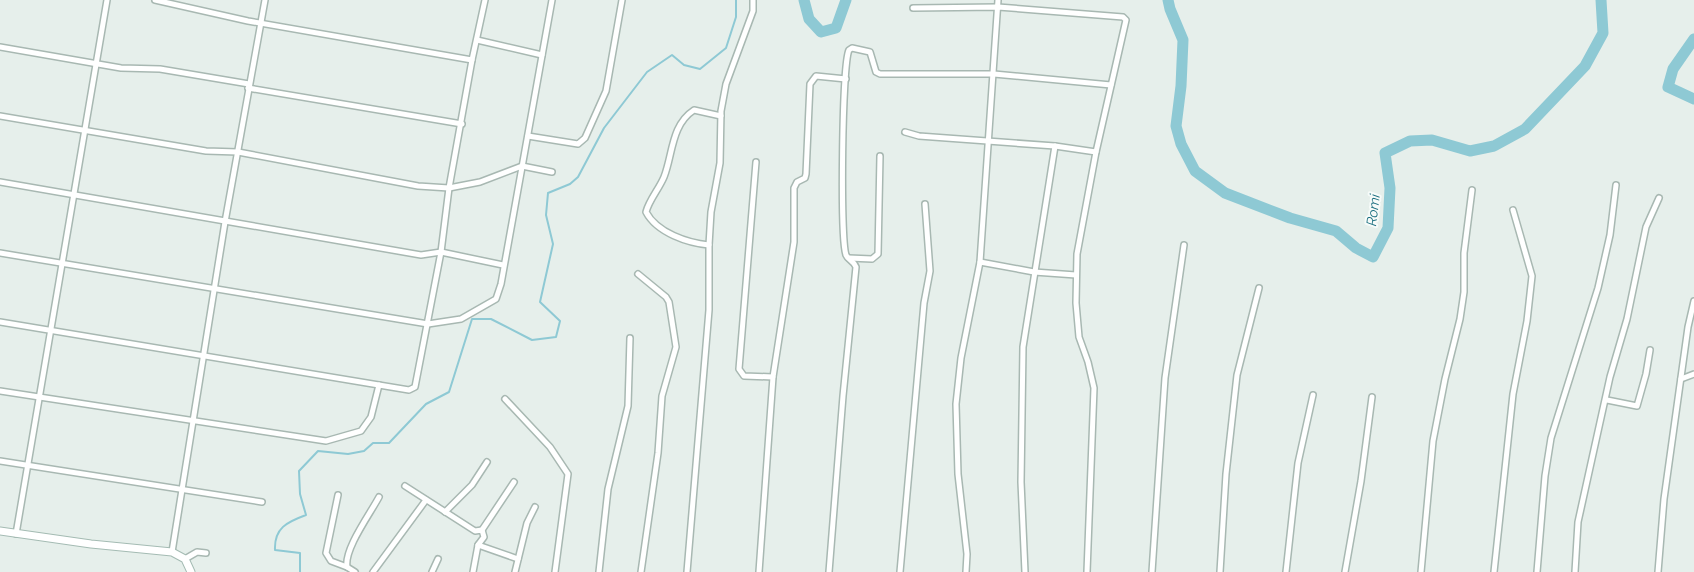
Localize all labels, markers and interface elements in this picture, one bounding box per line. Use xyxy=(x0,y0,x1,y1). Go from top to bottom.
water label: Romi xyxy=(1363,192,1383,227)

